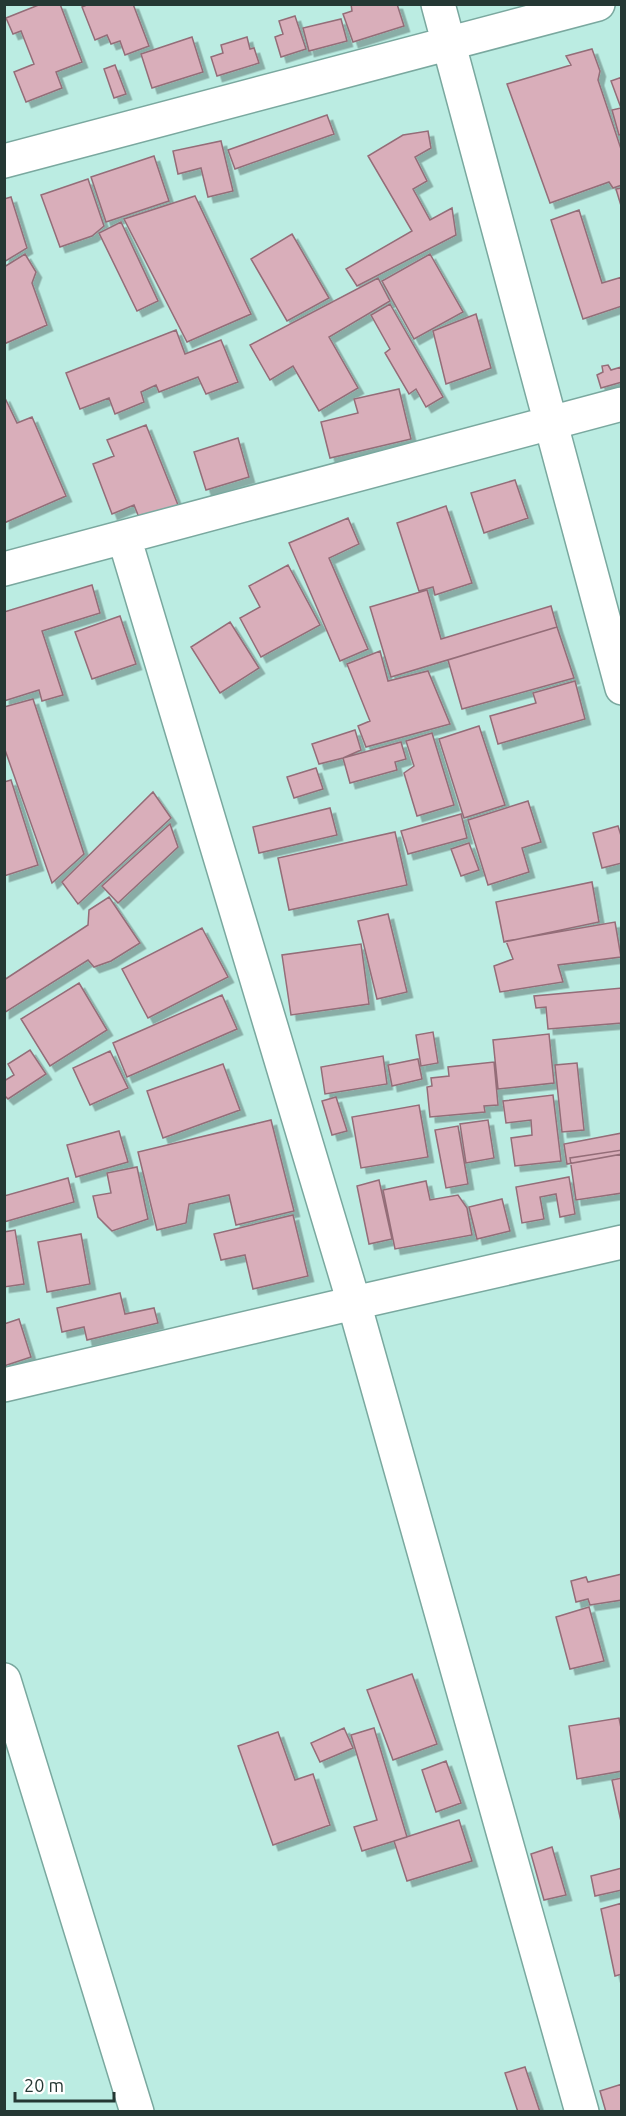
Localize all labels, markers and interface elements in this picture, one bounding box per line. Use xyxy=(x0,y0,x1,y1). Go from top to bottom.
scale bar xyxy=(15,2065,114,2103)
text: 20 m xyxy=(24,2075,64,2095)

